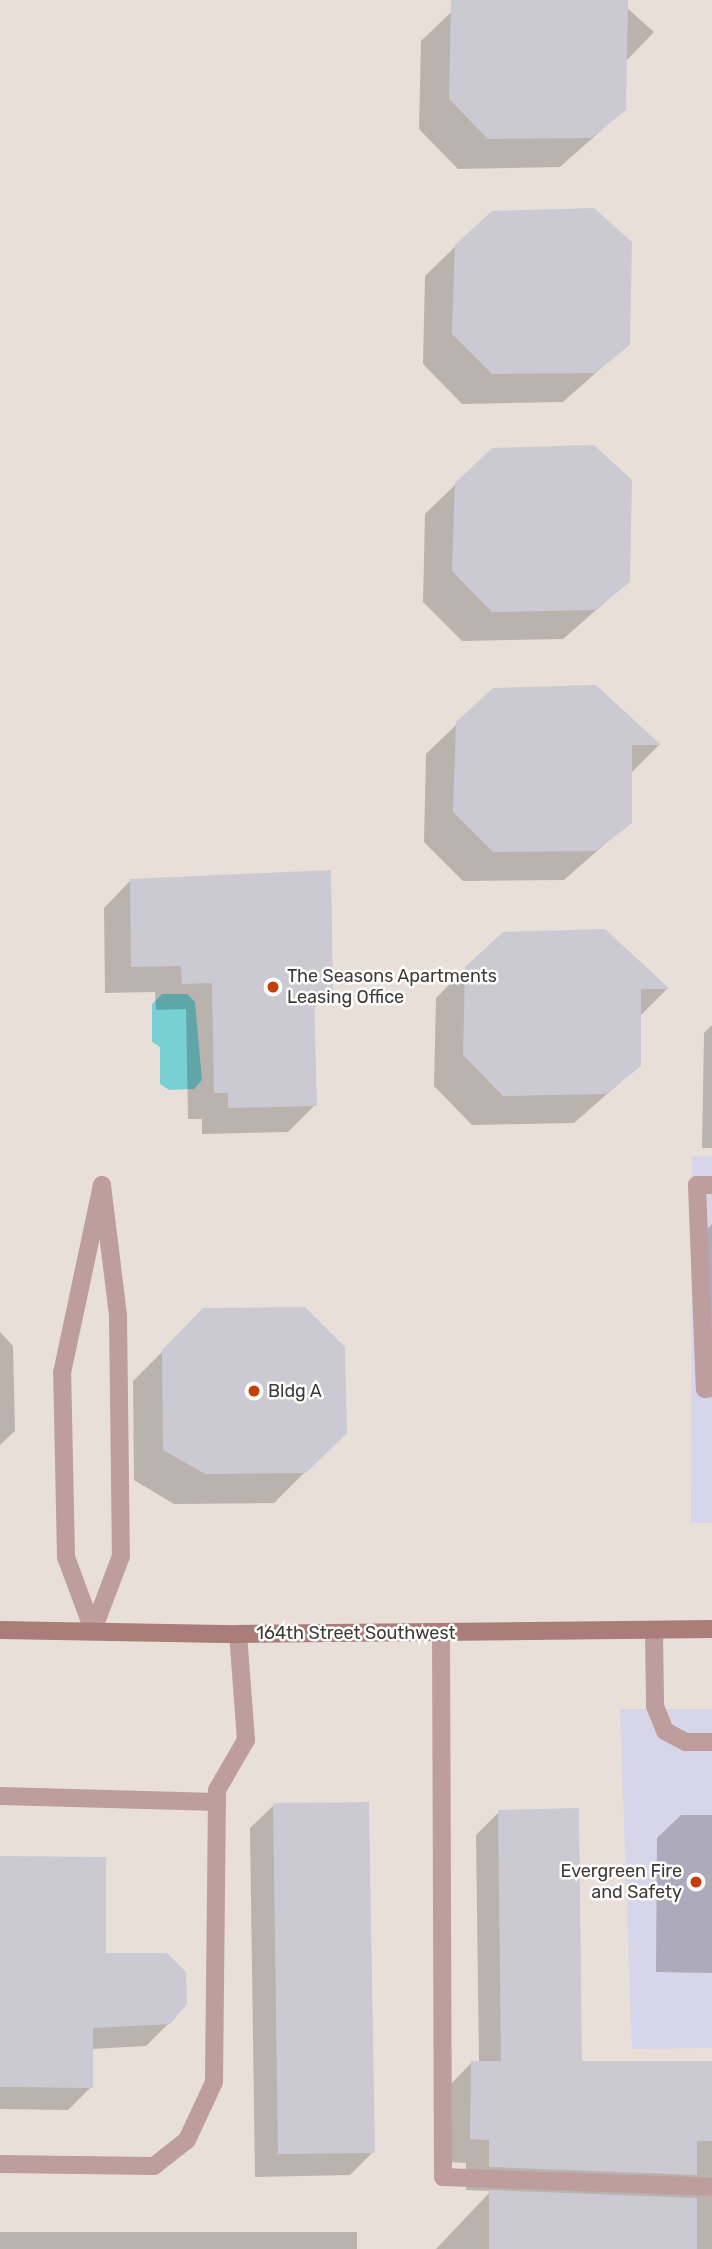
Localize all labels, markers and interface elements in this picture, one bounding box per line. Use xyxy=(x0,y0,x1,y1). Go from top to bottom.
place label: The Seasons Apartments Leasing Office xyxy=(287,966,497,1009)
marker: The Seasons Apartments Leasing Office xyxy=(265,979,281,995)
place label: Bldg A xyxy=(268,1380,322,1402)
marker: Bldg A xyxy=(246,1383,262,1399)
street label: 164th Street Southwest xyxy=(256,1622,456,1644)
place label: Evergreen Fire and Safety xyxy=(560,1861,682,1904)
marker: Evergreen Fire and Safety xyxy=(688,1874,704,1890)

